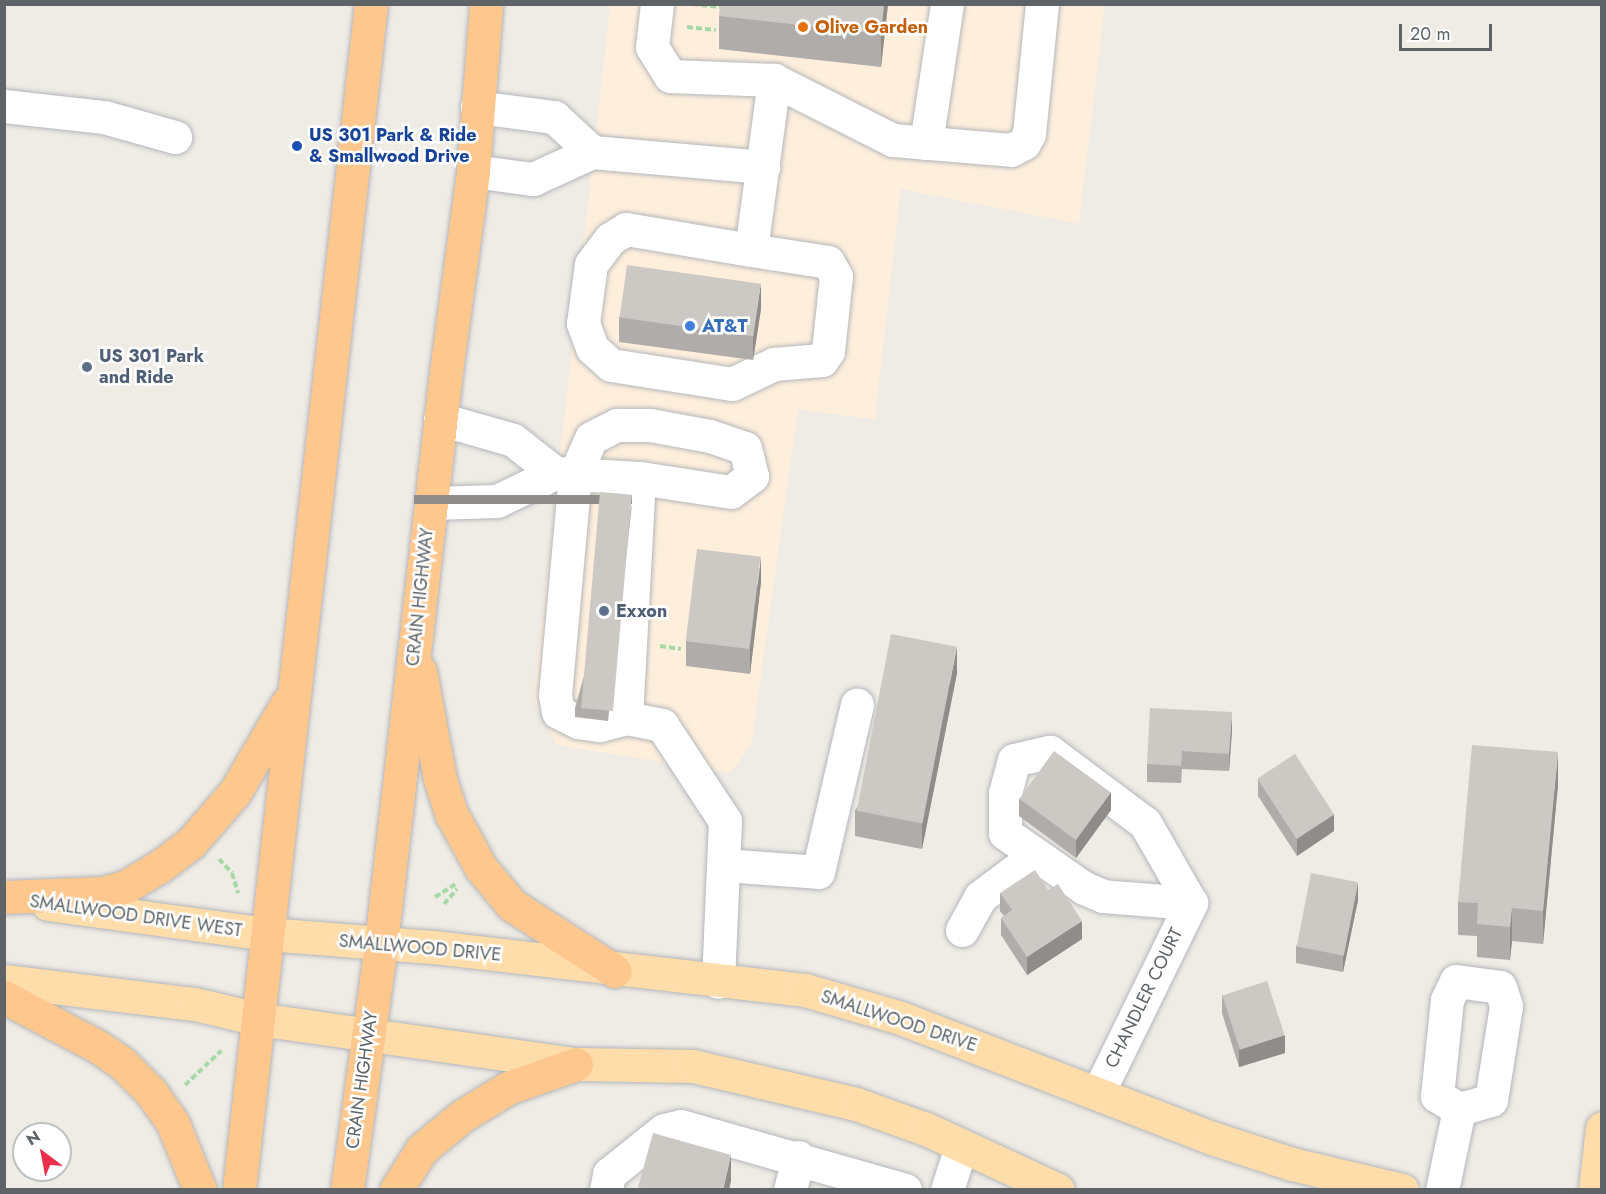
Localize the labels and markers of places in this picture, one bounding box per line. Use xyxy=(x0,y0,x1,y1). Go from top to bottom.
place label: Olive Garden xyxy=(815,16,928,38)
marker: Olive Garden xyxy=(796,20,810,34)
place label: US 301 Park & Ride & Smallwood Drive xyxy=(309,125,476,168)
marker: US 301 Park & Ride & Smallwood Drive xyxy=(290,139,304,153)
place label: AT&T xyxy=(702,315,748,337)
marker: AT&T xyxy=(683,319,697,333)
place label: US 301 Park and Ride xyxy=(99,346,204,388)
marker: US 301 Park and Ride xyxy=(80,360,94,374)
place label: Exxon xyxy=(616,600,667,622)
marker: Exxon xyxy=(597,604,611,618)

